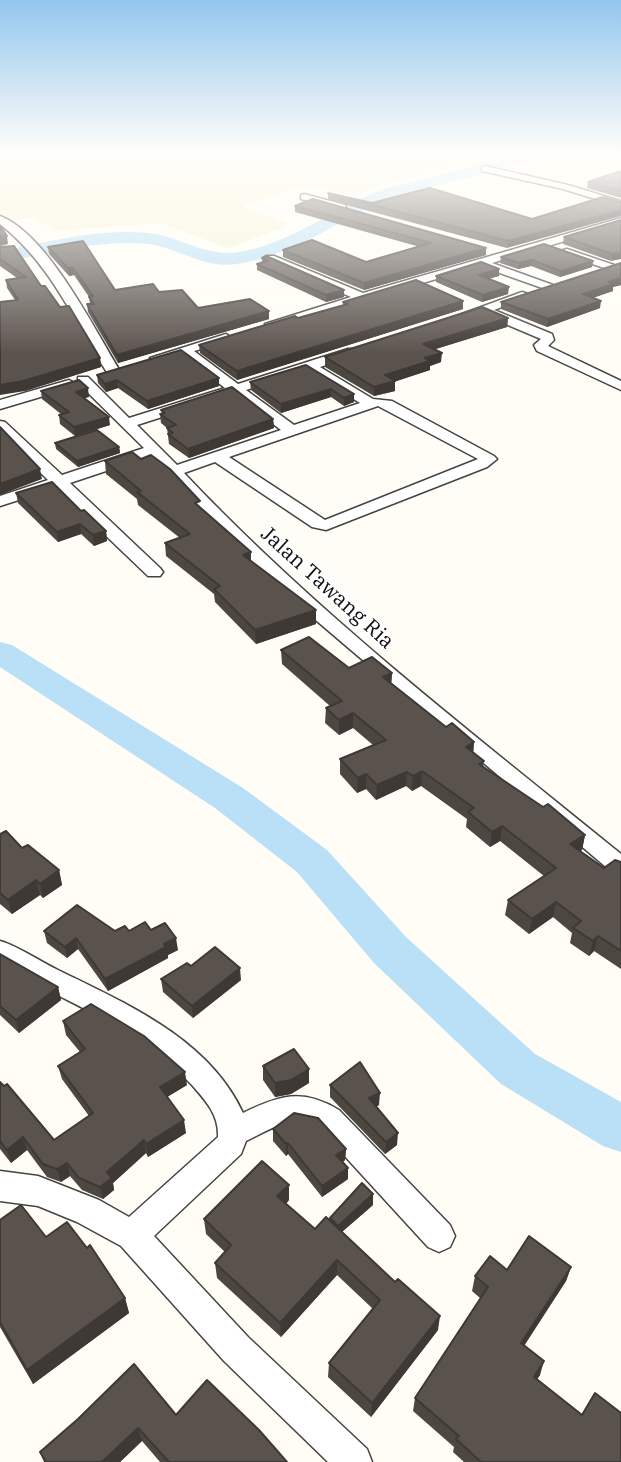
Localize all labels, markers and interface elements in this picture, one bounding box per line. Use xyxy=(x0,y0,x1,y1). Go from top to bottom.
street label: Jalan Tawang Ria xyxy=(255,522,399,654)

